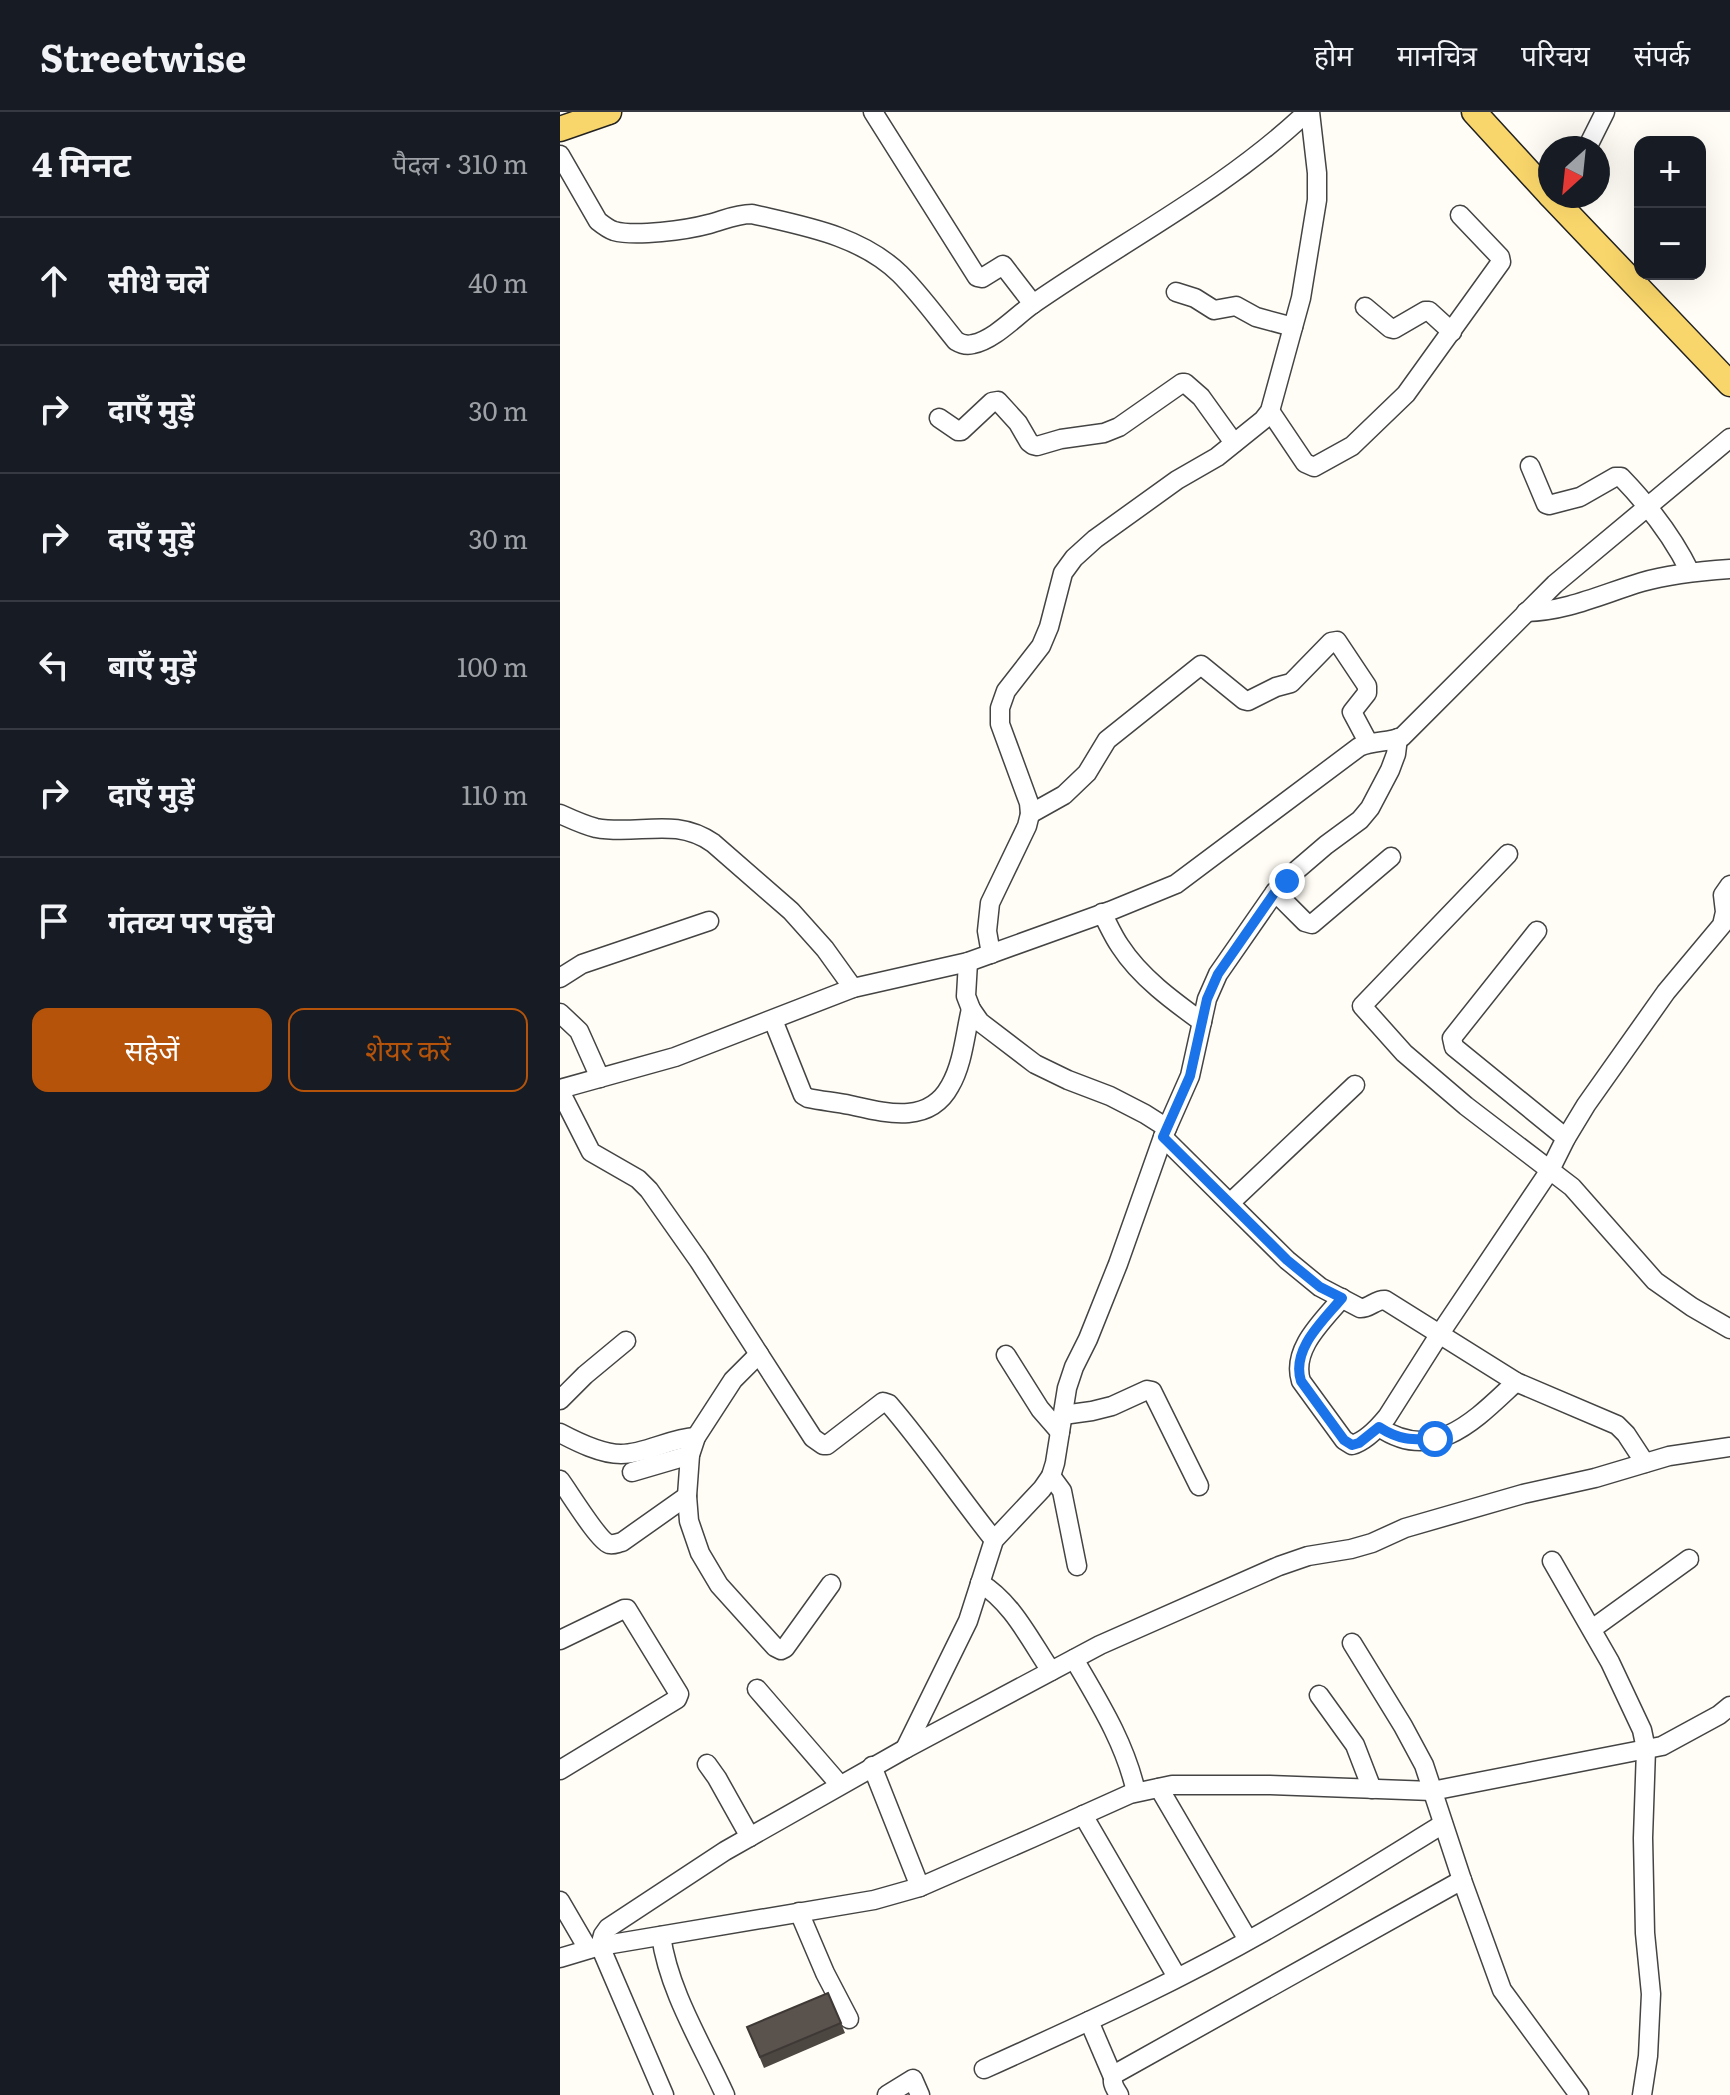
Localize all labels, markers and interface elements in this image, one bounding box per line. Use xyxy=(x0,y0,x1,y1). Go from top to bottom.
text: Streetwise xyxy=(40,27,247,84)
text: होम xyxy=(1314,33,1353,75)
text: मानचित्र xyxy=(1397,33,1477,75)
text: परिचय xyxy=(1521,33,1590,75)
text: संपर्क xyxy=(1634,33,1690,75)
north arrow xyxy=(1538,136,1610,208)
map controls xyxy=(1634,136,1706,280)
button: + xyxy=(1634,136,1706,208)
text: 4 मिनट xyxy=(32,137,131,187)
text: पैदल · 310 m xyxy=(393,143,528,182)
button: − xyxy=(1634,208,1706,280)
text: सीधे चलें xyxy=(108,258,209,302)
icon: ahead xyxy=(32,259,76,303)
text: 40 m xyxy=(468,262,528,301)
text: दाएँ मुड़ें xyxy=(108,386,195,430)
icon: right xyxy=(32,387,76,431)
text: 30 m xyxy=(468,390,528,429)
text: दाएँ मुड़ें xyxy=(108,514,195,558)
icon: right xyxy=(32,515,76,559)
text: 30 m xyxy=(468,518,528,557)
text: बाएँ मुड़ें xyxy=(108,642,196,686)
icon: left xyxy=(32,643,76,687)
text: 100 m xyxy=(457,646,528,685)
text: दाएँ मुड़ें xyxy=(108,770,195,814)
icon: right xyxy=(32,771,76,815)
text: 110 m xyxy=(461,774,528,813)
route end xyxy=(1269,863,1305,899)
text: गंतव्य पर पहुँचे xyxy=(108,898,274,942)
icon: arrive xyxy=(32,899,76,943)
button: सहेजें xyxy=(32,1008,272,1092)
button: शेयर करें xyxy=(288,1008,528,1092)
route start xyxy=(1417,1421,1453,1457)

